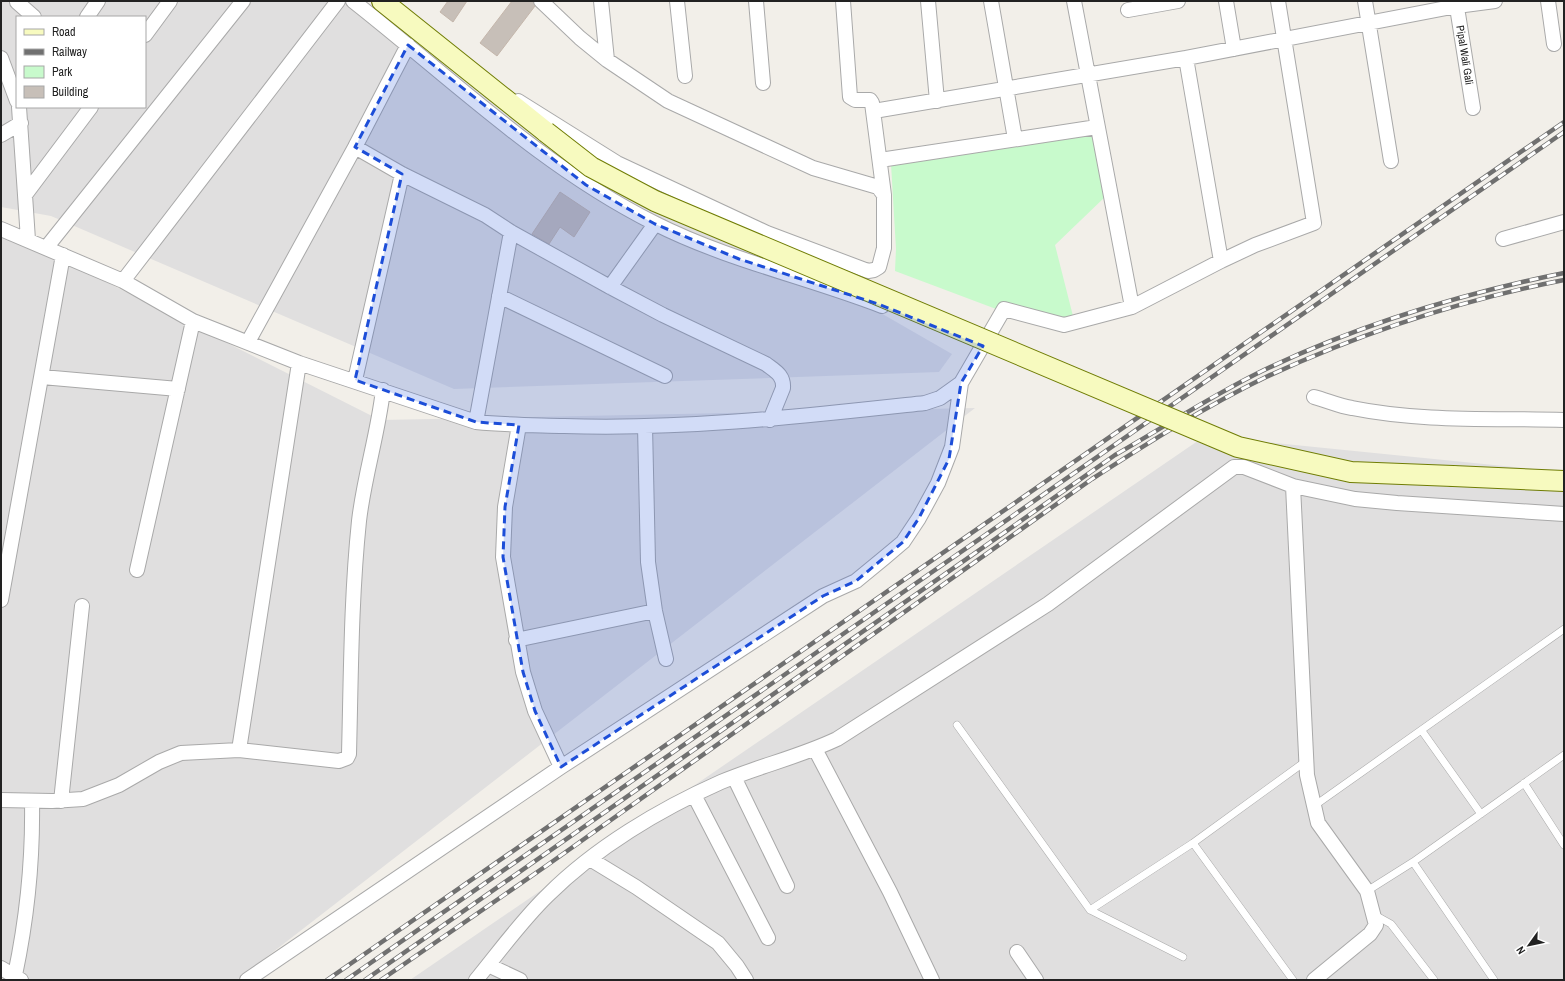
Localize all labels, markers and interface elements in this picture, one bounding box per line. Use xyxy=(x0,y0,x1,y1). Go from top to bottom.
legend xyxy=(16,16,146,108)
text: Road xyxy=(52,24,76,40)
street label: Pipal Wali Gali xyxy=(1453,24,1477,86)
text: Railway xyxy=(52,44,87,60)
text: Park xyxy=(52,64,72,80)
text: Building xyxy=(52,84,89,100)
north arrow xyxy=(1509,925,1549,965)
text: N xyxy=(1513,944,1528,957)

